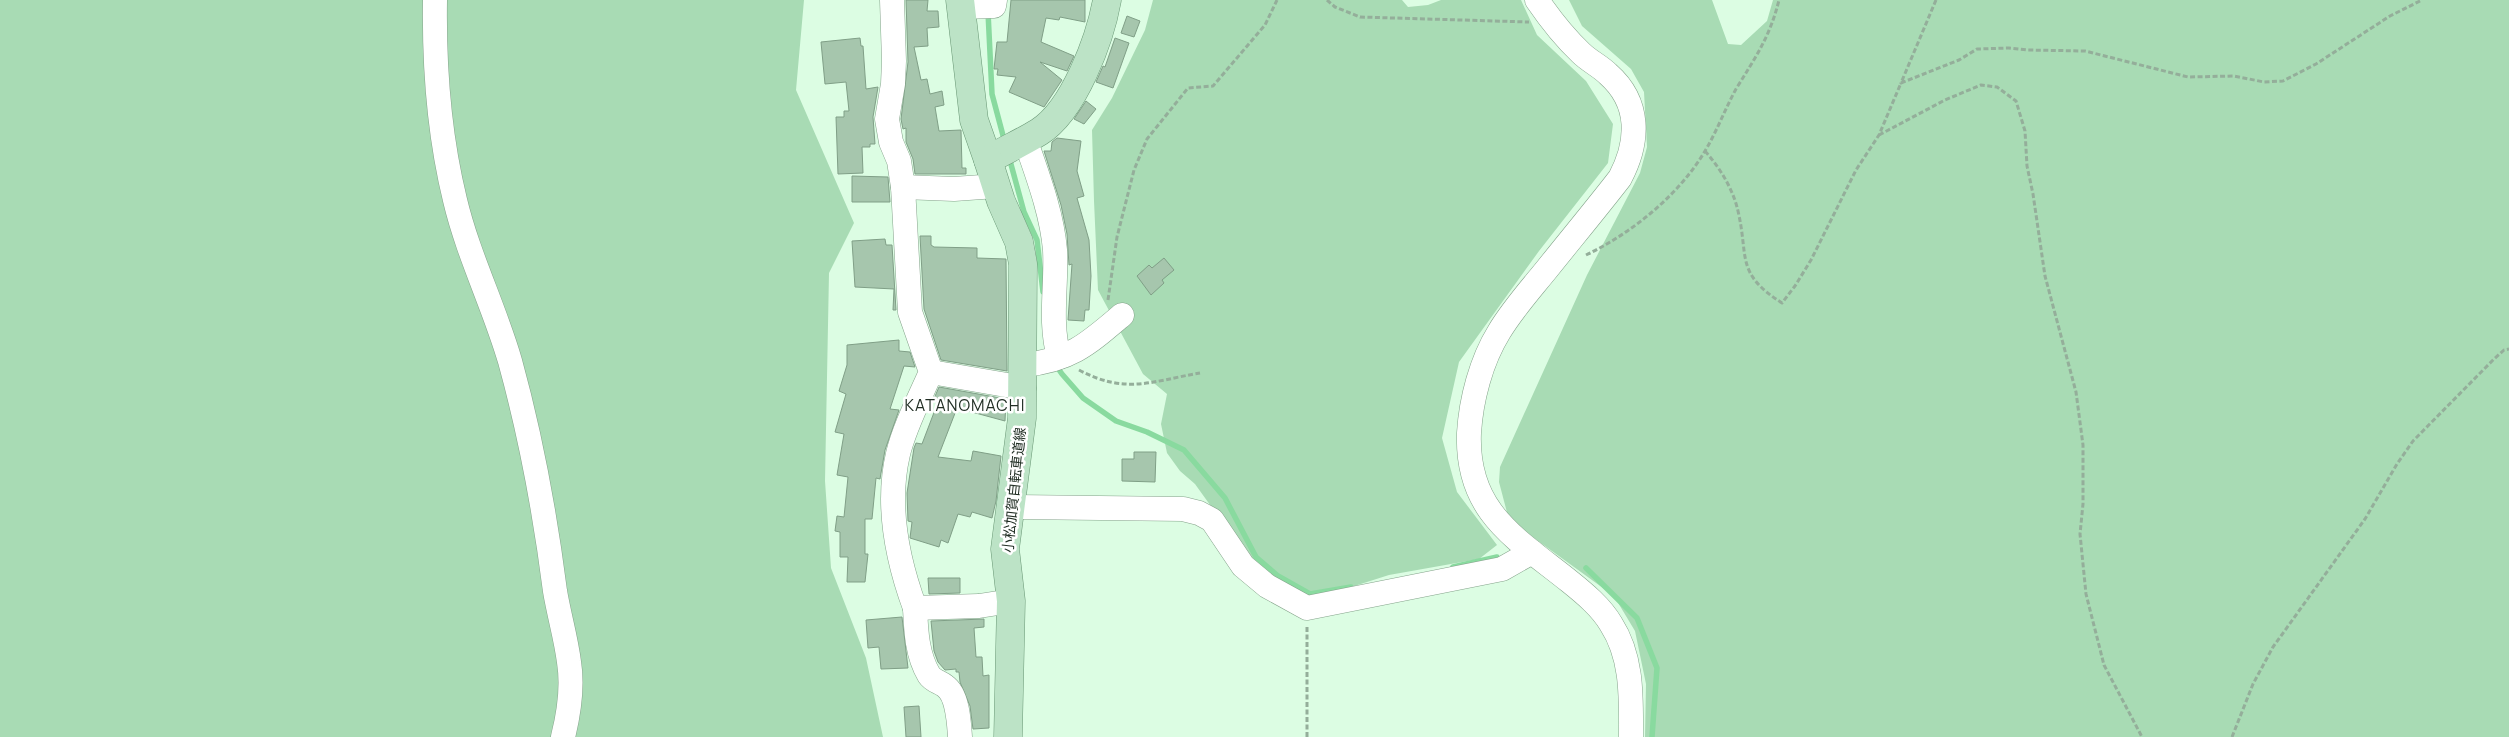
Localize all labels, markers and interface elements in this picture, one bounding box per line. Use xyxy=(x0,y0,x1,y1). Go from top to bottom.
district label: KATANOMACHI xyxy=(905,394,1025,416)
street label: 小松加賀自転車道線 xyxy=(997,426,1030,554)

